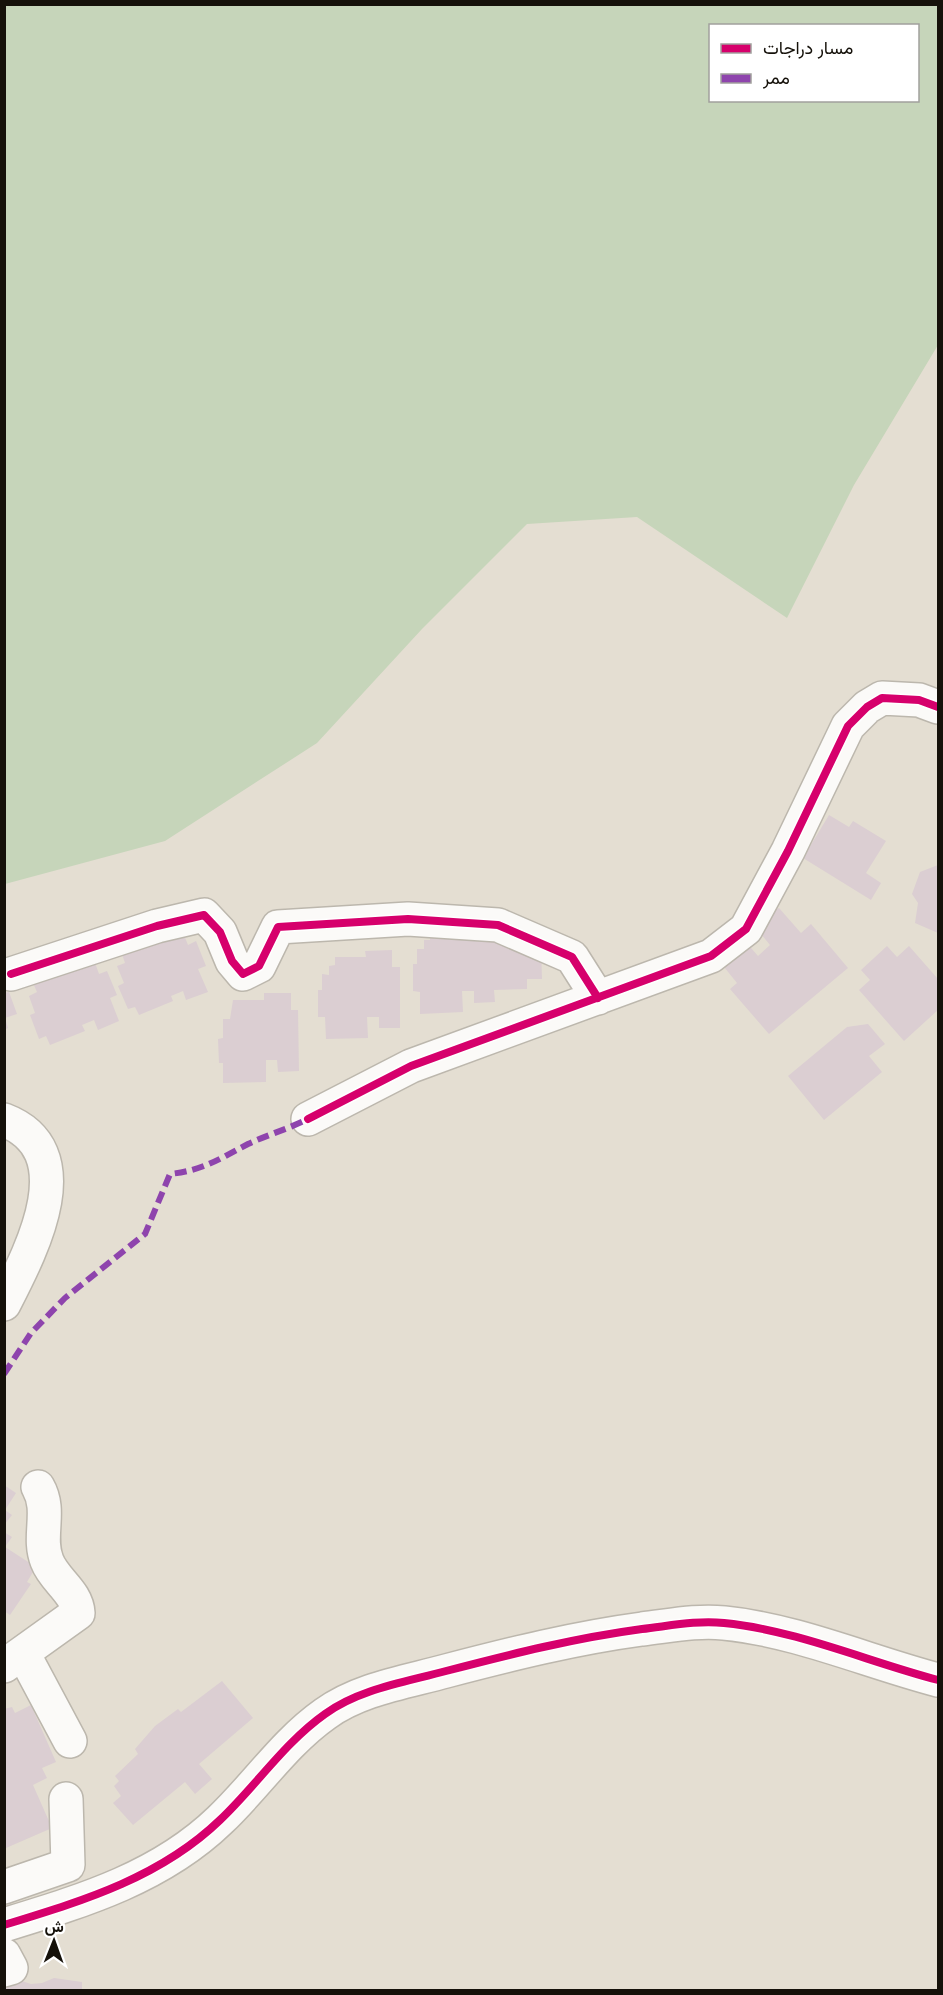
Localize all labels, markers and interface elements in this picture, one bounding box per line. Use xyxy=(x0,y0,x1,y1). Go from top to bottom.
legend xyxy=(709,24,919,102)
text: مسار دراجات xyxy=(763,37,853,59)
text: ممر xyxy=(762,67,790,89)
north arrow xyxy=(24,1911,84,1971)
text: ش xyxy=(44,1917,64,1936)

